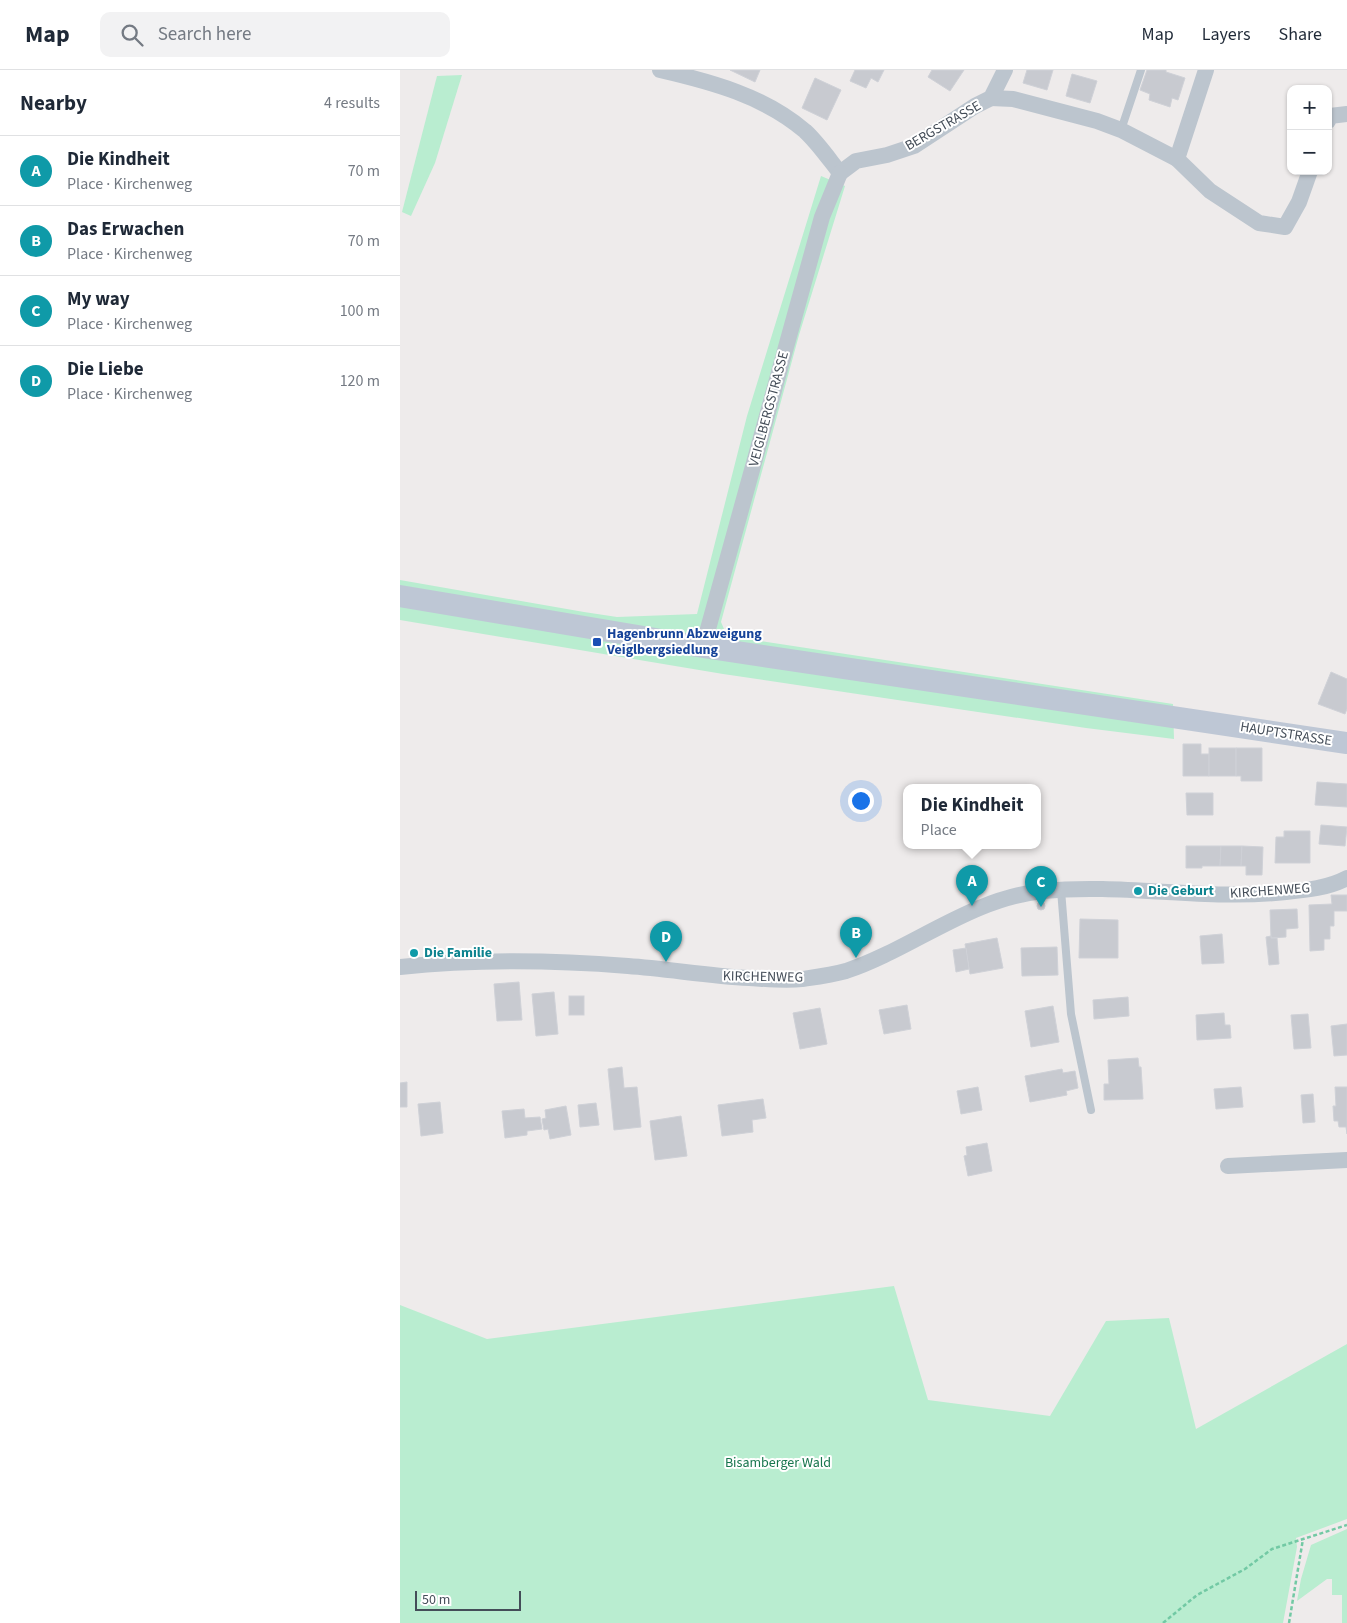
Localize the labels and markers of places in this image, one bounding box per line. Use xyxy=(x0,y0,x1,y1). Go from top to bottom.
place label: Hagenbrunn Abzweigung Veiglbergsiedlung xyxy=(606,624,762,660)
marker: Hagenbrunn Abzweigung Veiglbergsiedlung xyxy=(591,636,603,648)
pin: A xyxy=(956,865,988,906)
pin: C xyxy=(1025,866,1057,907)
place label: Die Geburt xyxy=(1148,881,1215,901)
marker: Die Geburt xyxy=(1132,885,1144,897)
pin: B xyxy=(840,917,872,958)
pin: D xyxy=(650,921,682,962)
place label: Die Familie xyxy=(424,943,492,963)
marker: Die Familie xyxy=(408,947,420,959)

